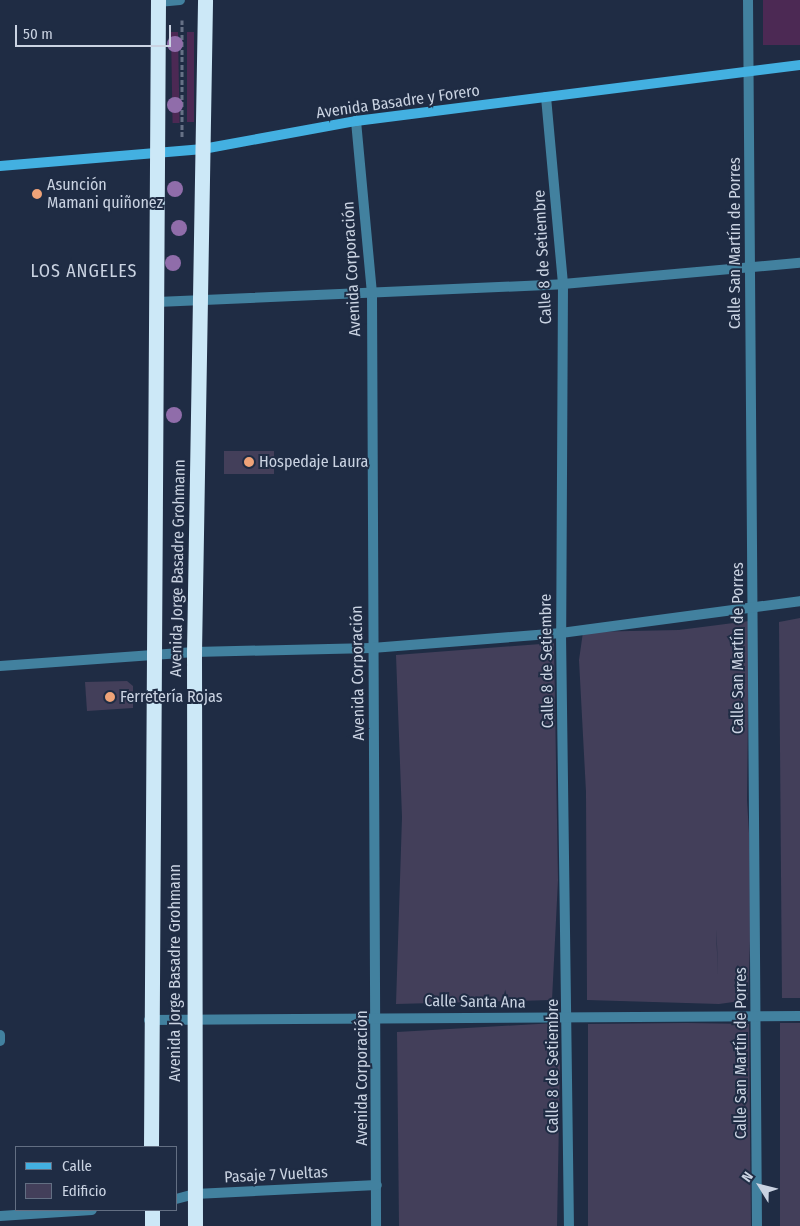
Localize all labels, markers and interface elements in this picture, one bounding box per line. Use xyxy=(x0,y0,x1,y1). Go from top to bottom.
scale bar xyxy=(18,15,174,47)
text: 50 m xyxy=(23,25,53,43)
street label: Avenida Basadre y Forero xyxy=(315,81,481,123)
street label: Calle San Martín de Porres xyxy=(725,157,745,329)
place label: Asunción Mamani quiñonez xyxy=(47,175,163,213)
marker: Asunción Mamani quiñonez xyxy=(31,188,43,200)
street label: Calle 8 de Setiembre xyxy=(530,189,556,325)
street label: Avenida Corporación xyxy=(339,201,365,337)
district label: LOS ANGELES xyxy=(29,260,139,282)
place label: Hospedaje Laura xyxy=(259,452,368,472)
marker: Hospedaje Laura xyxy=(243,456,255,468)
street label: Avenida Jorge Basadre Grohmann xyxy=(167,459,189,677)
street label: Calle San Martín de Porres xyxy=(728,562,748,734)
street label: Calle 8 de Setiembre xyxy=(536,594,558,728)
street label: Avenida Corporación xyxy=(347,605,369,741)
place label: Ferretería Rojas xyxy=(120,687,223,707)
marker: Ferretería Rojas xyxy=(104,691,116,703)
street label: Avenida Jorge Basadre Grohmann xyxy=(165,864,185,1082)
street label: Calle San Martín de Porres xyxy=(731,967,751,1139)
street label: Calle Santa Ana xyxy=(424,992,526,1012)
street label: Calle 8 de Setiembre xyxy=(543,999,563,1133)
street label: Avenida Corporación xyxy=(352,1010,372,1146)
legend xyxy=(15,1146,178,1211)
text: Calle xyxy=(62,1157,92,1175)
north arrow xyxy=(735,1161,785,1211)
street label: Pasaje 7 Vueltas xyxy=(224,1163,328,1187)
text: N xyxy=(738,1169,757,1185)
text: Edificio xyxy=(62,1182,107,1200)

